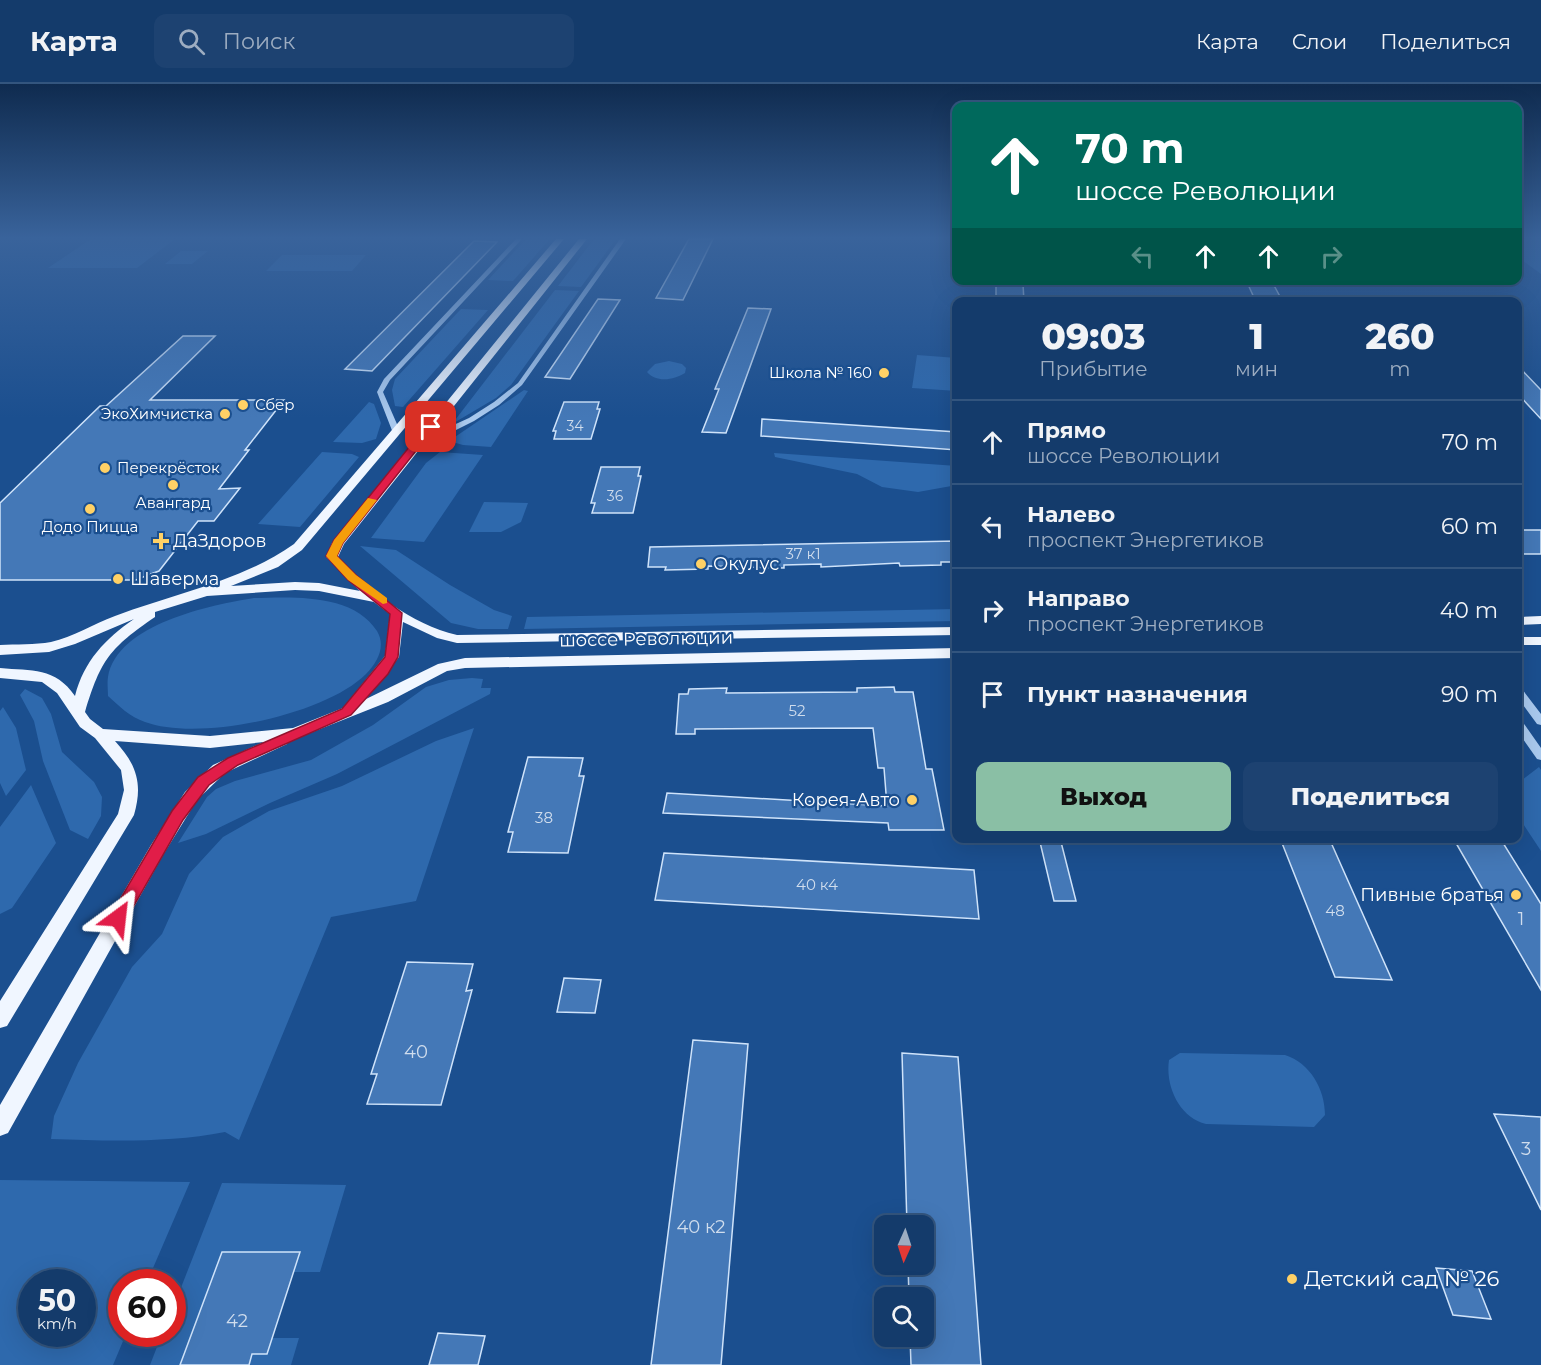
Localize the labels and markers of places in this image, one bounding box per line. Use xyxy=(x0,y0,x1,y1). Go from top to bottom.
place label: Школа № 160 xyxy=(769,363,872,382)
marker: Школа № 160 xyxy=(877,366,891,380)
place label: Сбер xyxy=(255,395,295,414)
marker: Сбер xyxy=(236,398,250,412)
pin xyxy=(405,401,456,452)
place label: ЭкоХимчистка xyxy=(101,404,213,423)
marker: ЭкоХимчистка xyxy=(218,407,232,421)
place label: Перекрёсток xyxy=(117,458,220,477)
marker: Перекрёсток xyxy=(98,461,112,475)
marker: Авангард xyxy=(166,478,180,492)
place label: Авангард xyxy=(135,493,211,512)
marker: Додо Пицца xyxy=(83,502,97,516)
place label: Додо Пицца xyxy=(42,517,138,536)
place label: ДаЗдоров xyxy=(173,530,266,552)
marker: ДаЗдоров xyxy=(154,534,168,548)
place label: Окулус xyxy=(713,553,779,575)
marker: Окулус xyxy=(694,557,708,571)
place label: Шаверма xyxy=(130,568,219,590)
marker: Шаверма xyxy=(111,572,125,586)
place label: Корея-Авто xyxy=(792,789,900,811)
marker: Корея-Авто xyxy=(905,793,919,807)
place label: Пивные братья xyxy=(1360,884,1504,906)
marker: Пивные братья xyxy=(1509,888,1523,902)
place label: Детский сад № 26 xyxy=(1304,1266,1500,1291)
marker: Детский сад № 26 xyxy=(1285,1272,1299,1286)

